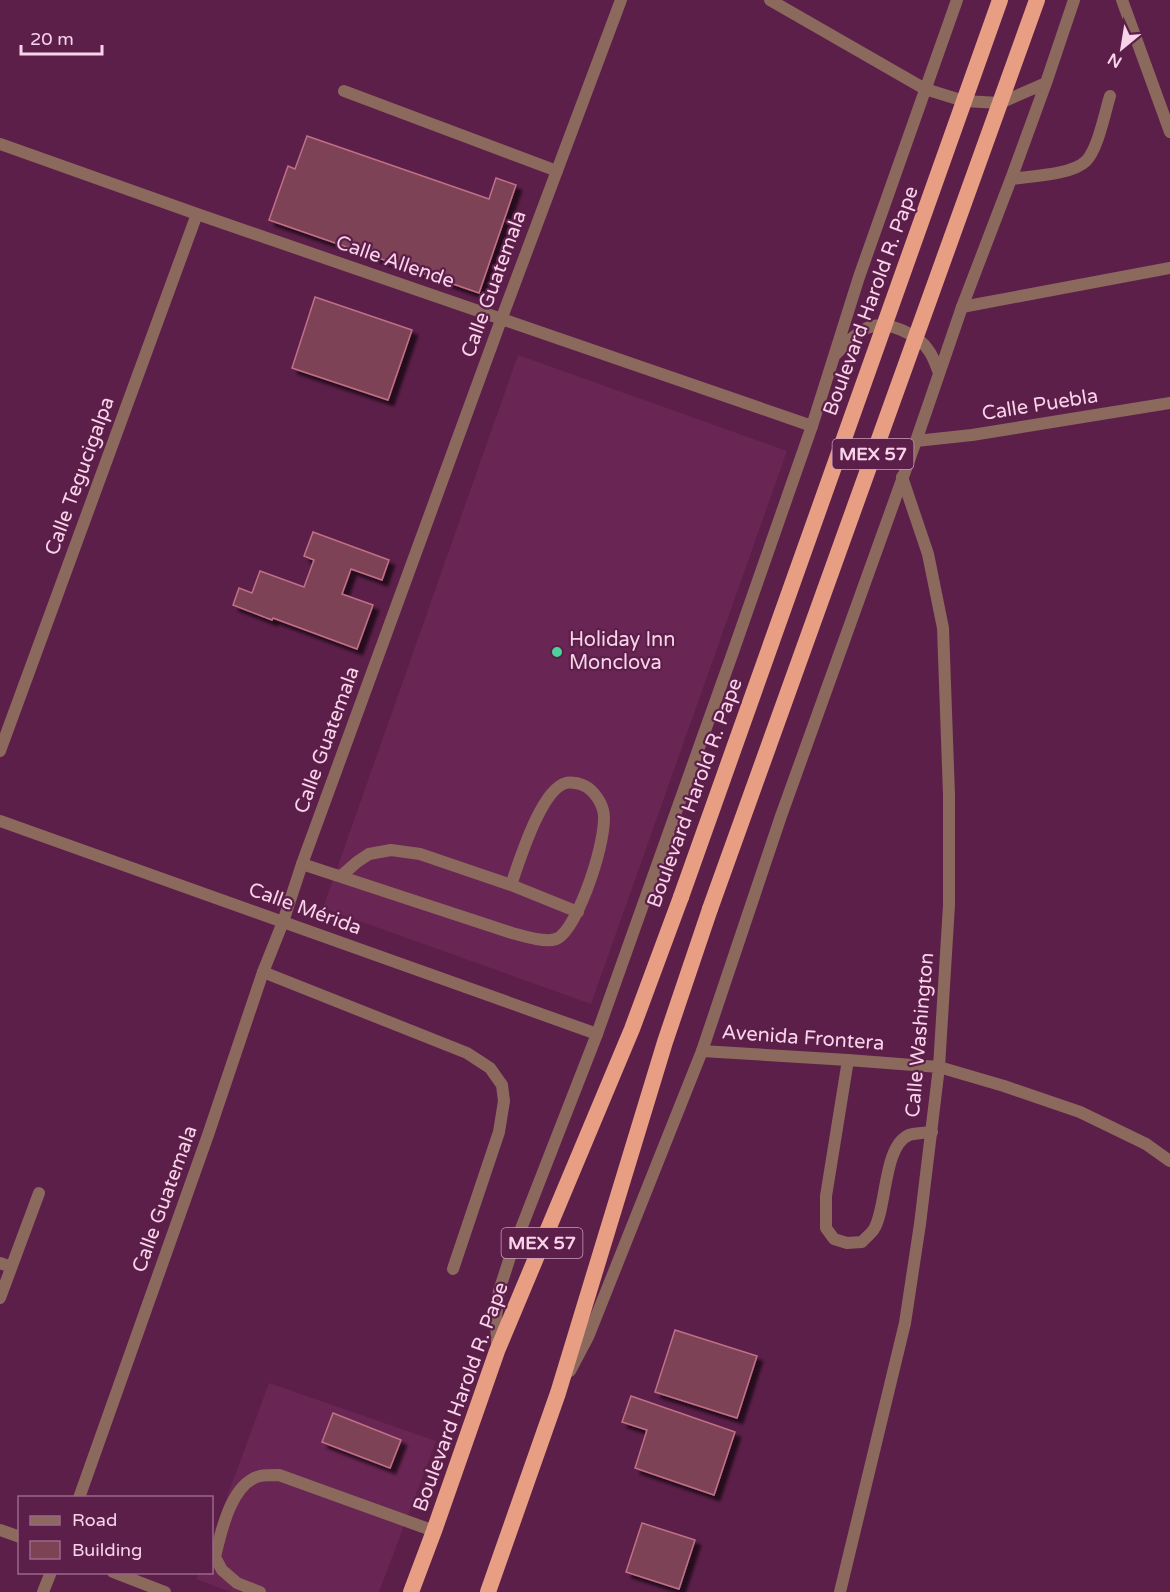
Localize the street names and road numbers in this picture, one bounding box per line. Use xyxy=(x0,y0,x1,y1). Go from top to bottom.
street label: Boulevard Harold R. Pape xyxy=(818,183,924,419)
street label: Calle Guatemala xyxy=(456,207,532,361)
street label: Calle Allende xyxy=(333,230,457,294)
street label: Calle Puebla xyxy=(980,384,1100,426)
street label: Calle Tegucigalpa xyxy=(40,393,120,559)
road number: MEX 57 xyxy=(832,439,914,469)
street label: Calle Guatemala xyxy=(289,663,365,817)
street label: Boulevard Harold R. Pape xyxy=(642,675,748,911)
street label: Calle Mérida xyxy=(245,877,365,941)
street label: Calle Washington xyxy=(901,951,939,1119)
street label: Avenida Frontera xyxy=(721,1020,885,1056)
street label: Calle Guatemala xyxy=(127,1122,203,1276)
road number: MEX 57 xyxy=(502,1228,582,1258)
street label: Boulevard Harold R. Pape xyxy=(408,1279,514,1515)

